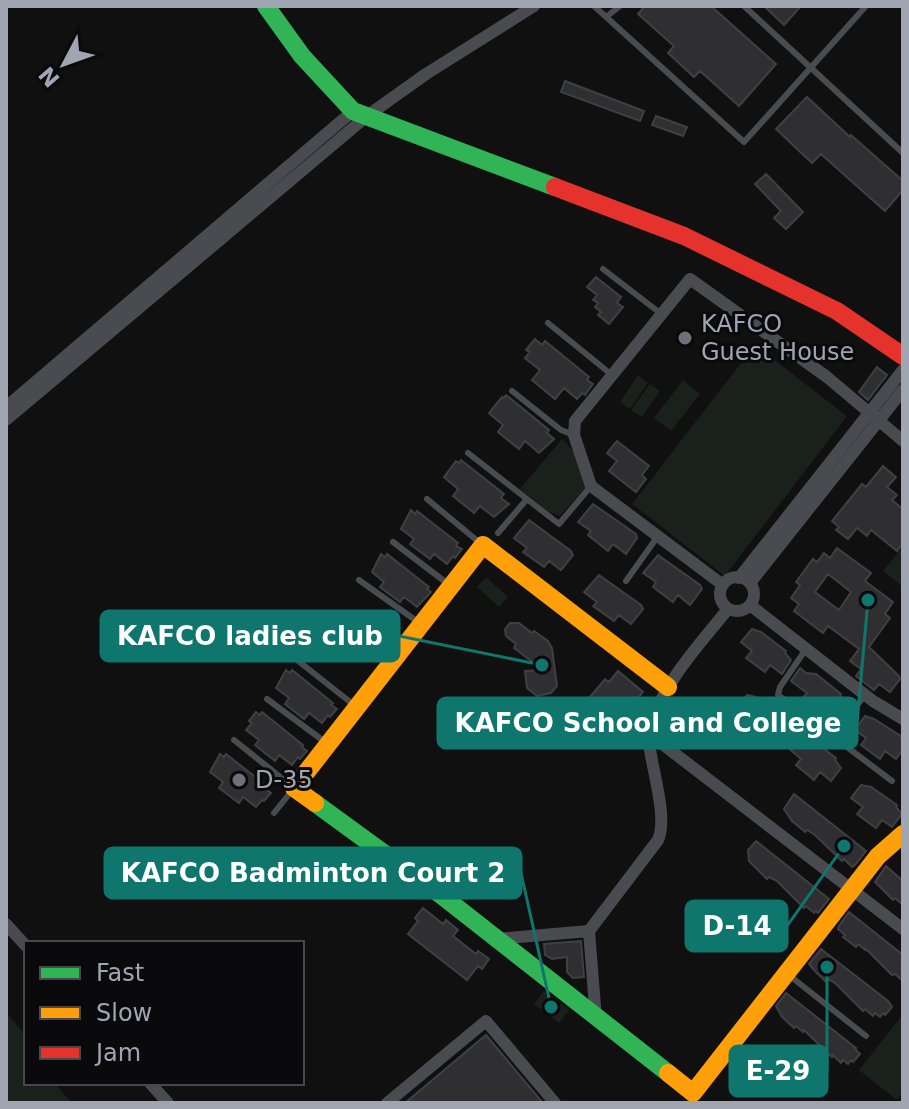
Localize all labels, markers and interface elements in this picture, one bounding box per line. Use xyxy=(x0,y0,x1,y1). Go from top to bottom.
north arrow xyxy=(24,24,104,104)
text: N xyxy=(34,62,65,92)
place label: KAFCO Guest House xyxy=(701,310,854,366)
marker: KAFCO Guest House xyxy=(676,329,694,347)
callout: KAFCO ladies club xyxy=(101,611,399,661)
text: KAFCO ladies club xyxy=(117,621,383,651)
callout: KAFCO School and College xyxy=(438,698,857,748)
text: KAFCO School and College xyxy=(455,708,841,738)
place label: D-35 xyxy=(255,766,313,794)
marker: D-35 xyxy=(230,771,248,789)
callout: KAFCO Badminton Court 2 xyxy=(105,848,521,898)
text: KAFCO Badminton Court 2 xyxy=(121,858,505,888)
callout: D-14 xyxy=(686,901,787,951)
text: D-14 xyxy=(702,911,772,941)
legend xyxy=(24,941,304,1085)
text: Fast xyxy=(96,959,144,987)
text: Slow xyxy=(96,999,152,1027)
text: Jam xyxy=(94,1039,141,1067)
callout: E-29 xyxy=(730,1046,827,1096)
text: E-29 xyxy=(746,1056,810,1086)

